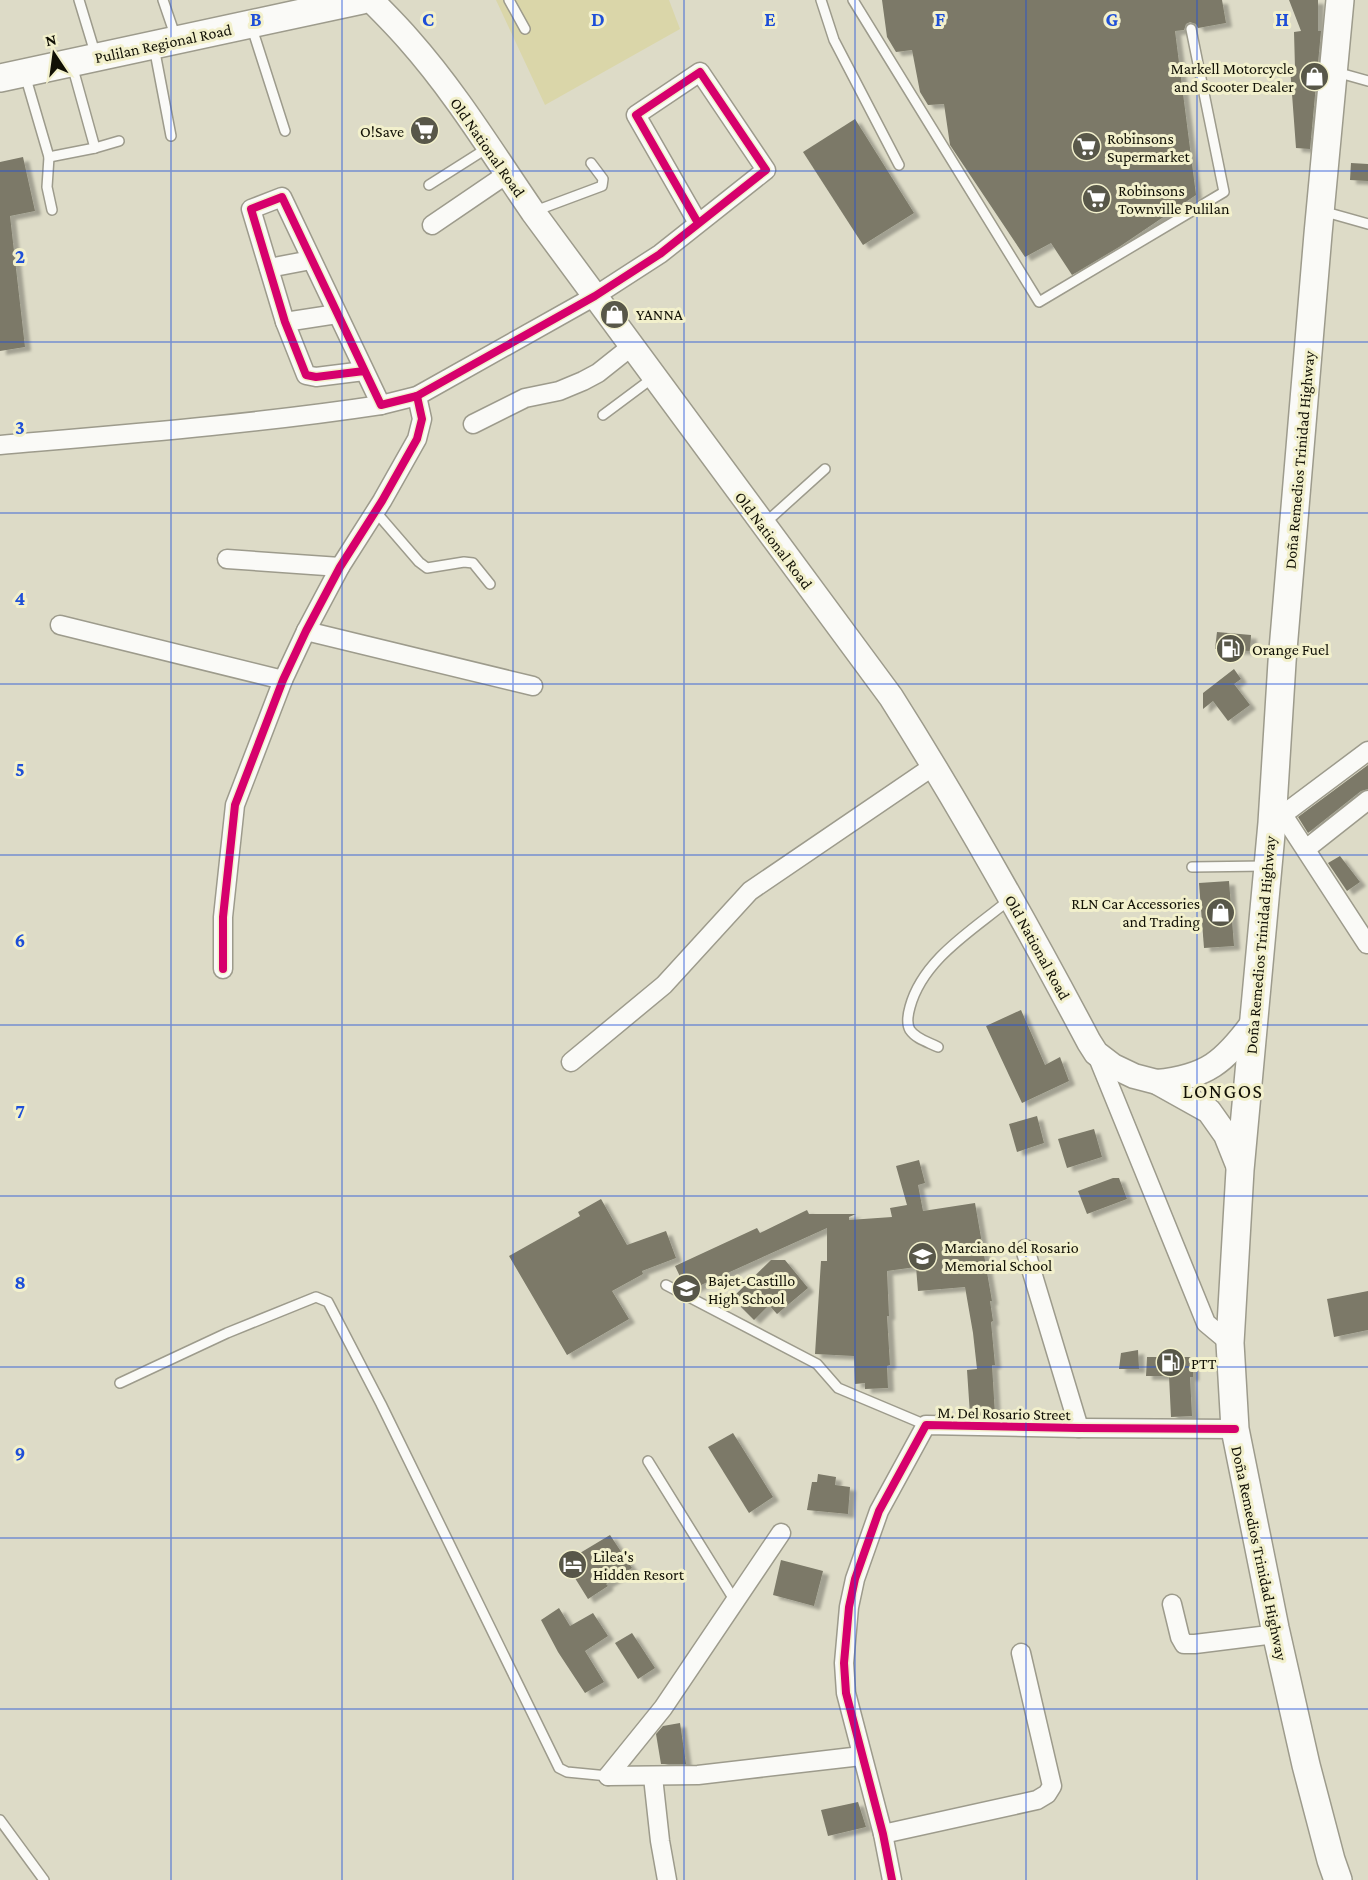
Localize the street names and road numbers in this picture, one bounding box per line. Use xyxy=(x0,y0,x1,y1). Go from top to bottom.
street label: Pulilan Regional Road xyxy=(93,21,234,67)
street label: Old National Road xyxy=(447,94,529,201)
street label: Doña Remedios Trinidad Highway xyxy=(1281,350,1319,570)
street label: Old National Road xyxy=(732,488,816,593)
street label: Doña Remedios Trinidad Highway xyxy=(1242,835,1280,1055)
street label: Old National Road xyxy=(1002,892,1074,1003)
street label: M. Del Rosario Street xyxy=(937,1404,1072,1423)
street label: Doña Remedios Trinidad Highway xyxy=(1227,1444,1291,1663)

